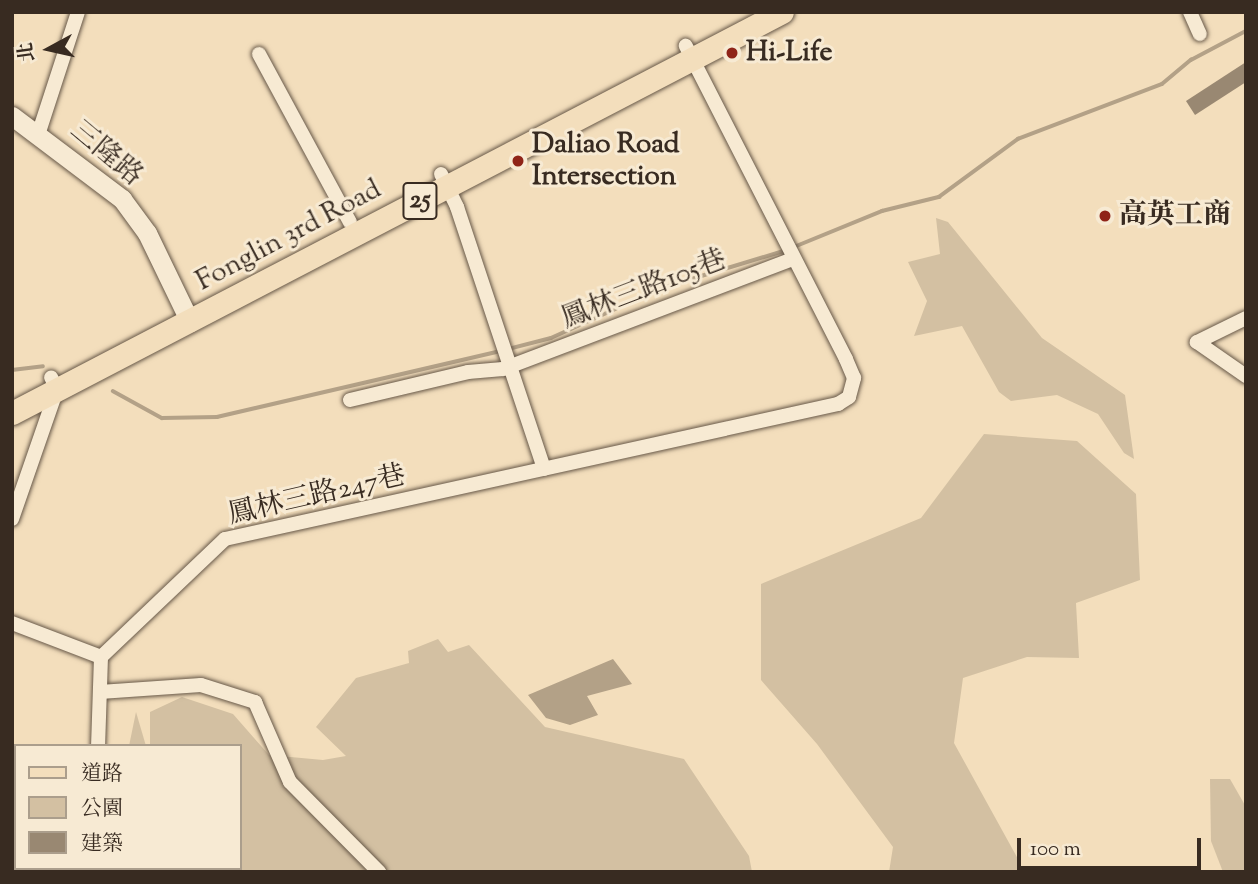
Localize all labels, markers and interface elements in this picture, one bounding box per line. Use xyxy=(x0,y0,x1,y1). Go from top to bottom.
north arrow xyxy=(14,14,84,84)
place label: Hi-Life xyxy=(746,36,832,70)
text: 北 xyxy=(13,41,42,63)
marker: Hi-Life xyxy=(724,45,740,61)
street label: 三隆路 xyxy=(63,114,149,194)
place label: Daliao Road Intersection xyxy=(532,128,680,194)
marker: Daliao Road Intersection xyxy=(510,153,526,169)
street label: Fonglin 3rd Road xyxy=(191,173,387,299)
road number: 25 xyxy=(401,178,439,224)
place label: 高英工商 xyxy=(1119,199,1231,233)
marker: 高英工商 xyxy=(1097,208,1113,224)
street label: 鳳林三路105巷 xyxy=(557,243,731,337)
street label: 鳳林三路247巷 xyxy=(225,459,409,533)
legend xyxy=(14,744,242,870)
text: 道路 xyxy=(81,760,123,790)
text: 公園 xyxy=(81,795,123,825)
scale bar xyxy=(1020,824,1204,868)
text: 建築 xyxy=(81,830,123,860)
text: 100 m xyxy=(1030,835,1081,865)

